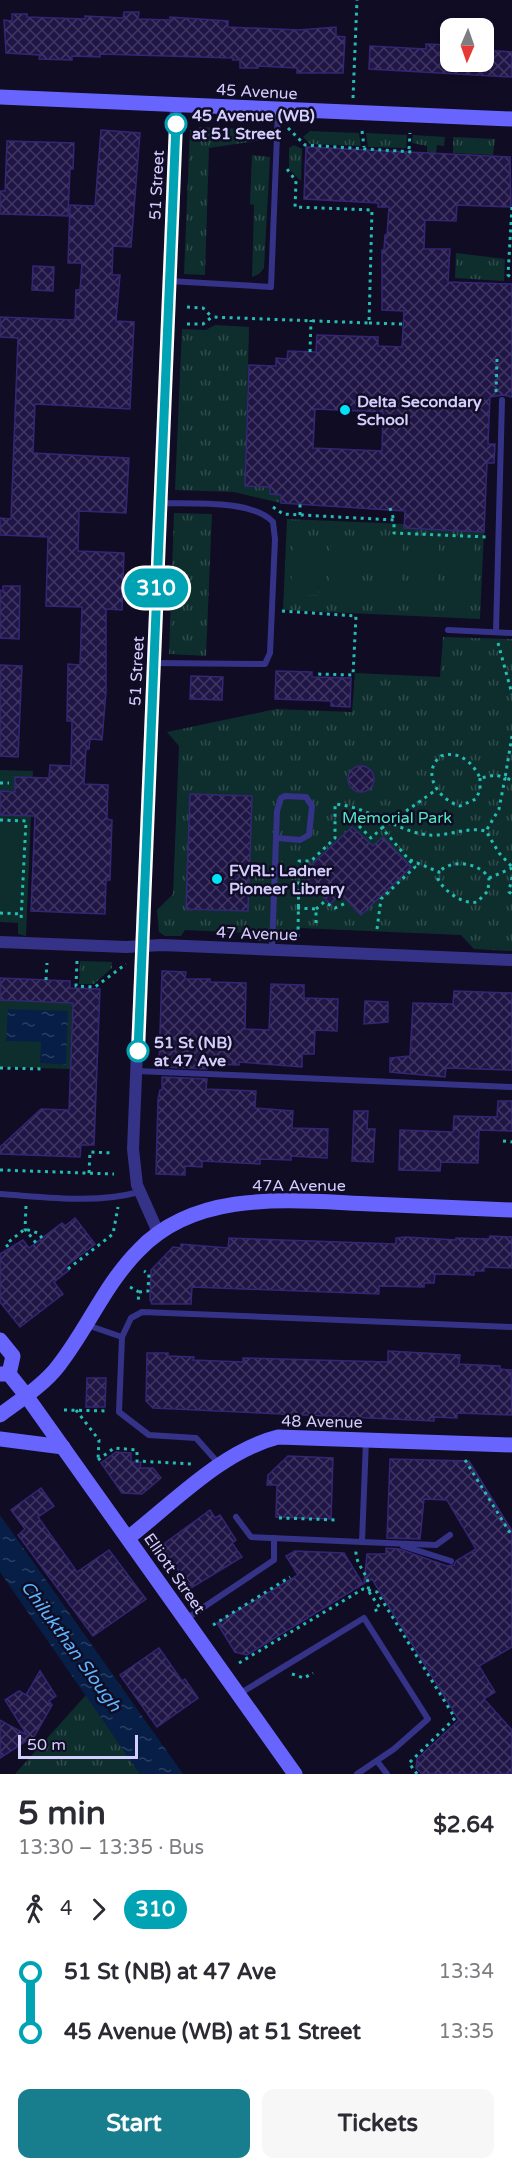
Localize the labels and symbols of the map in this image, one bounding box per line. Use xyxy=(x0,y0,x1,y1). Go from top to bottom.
north arrow xyxy=(440,18,494,72)
street label: 45 Avenue xyxy=(216,80,298,104)
place label: 45 Avenue (WB) at 51 Street xyxy=(192,106,315,144)
marker: 45 Avenue (WB) at 51 Street xyxy=(165,113,187,135)
street label: 51 Street xyxy=(145,150,169,221)
place label: Delta Secondary School xyxy=(357,392,482,430)
marker: Delta Secondary School xyxy=(338,403,352,417)
line badge: 310 xyxy=(122,568,190,608)
street label: 51 Street xyxy=(125,636,149,707)
park label: Memorial Park xyxy=(342,808,452,828)
place label: FVRL: Ladner Pioneer Library xyxy=(229,861,345,899)
marker: FVRL: Ladner Pioneer Library xyxy=(210,872,224,886)
street label: 47 Avenue xyxy=(216,923,298,945)
place label: 51 St (NB) at 47 Ave xyxy=(154,1033,232,1071)
marker: 51 St (NB) at 47 Ave xyxy=(127,1040,149,1062)
street label: 47A Avenue xyxy=(252,1176,346,1196)
street label: 48 Avenue xyxy=(281,1411,363,1433)
street label: Elliott Street xyxy=(139,1529,209,1618)
water label: Chilukthan Slough xyxy=(16,1576,126,1717)
scale bar xyxy=(18,1732,138,1760)

